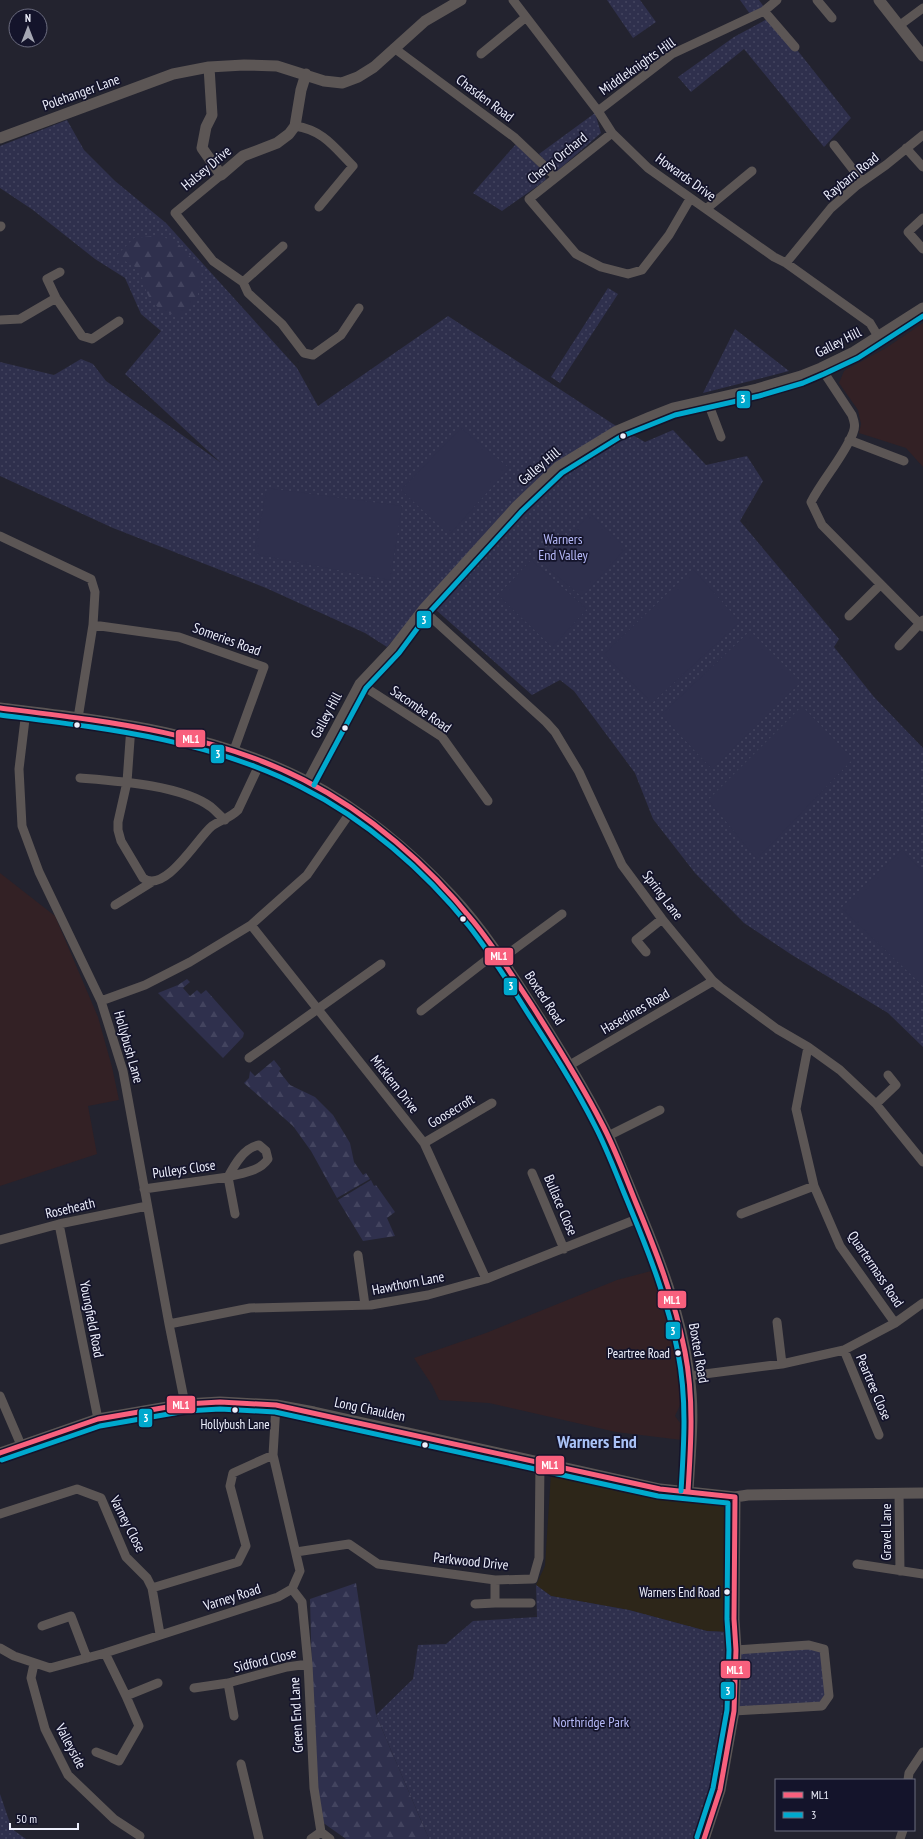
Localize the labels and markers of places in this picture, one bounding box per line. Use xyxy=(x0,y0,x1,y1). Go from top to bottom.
unlabelled marker xyxy=(618,431,628,441)
unlabelled marker xyxy=(72,720,82,730)
unlabelled marker xyxy=(340,723,350,733)
unlabelled marker xyxy=(458,914,468,924)
place label: Peartree Road xyxy=(607,1345,670,1362)
marker: Peartree Road xyxy=(673,1348,683,1358)
marker: Hollybush Lane xyxy=(230,1405,240,1415)
place label: Hollybush Lane xyxy=(200,1416,270,1433)
unlabelled marker xyxy=(420,1440,430,1450)
place label: Warners End Road xyxy=(639,1584,720,1601)
marker: Warners End Road xyxy=(722,1587,732,1597)

